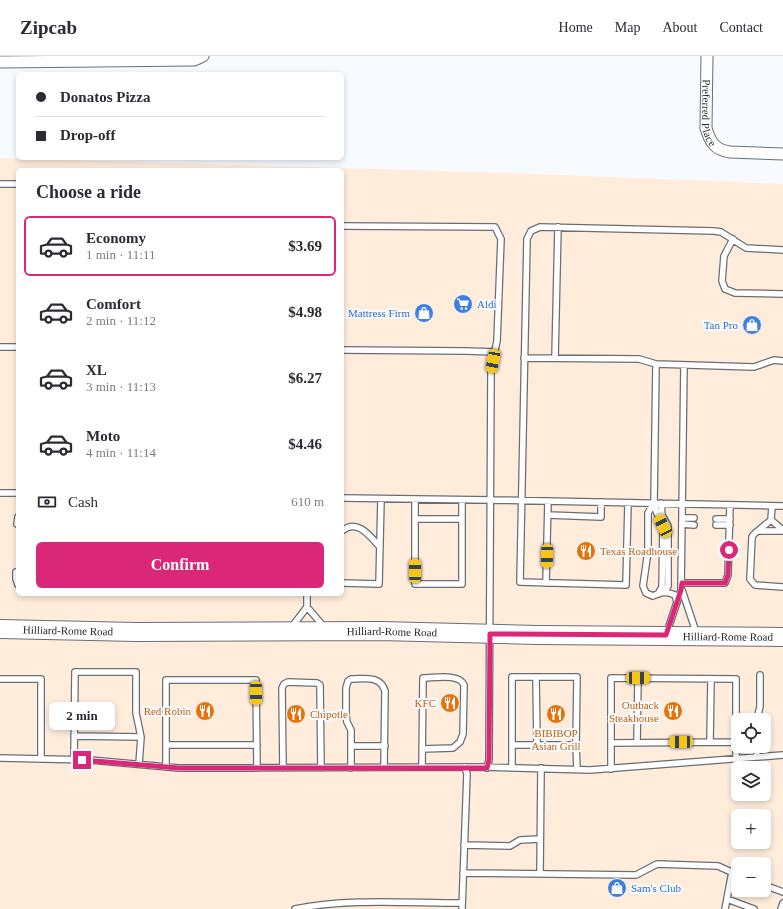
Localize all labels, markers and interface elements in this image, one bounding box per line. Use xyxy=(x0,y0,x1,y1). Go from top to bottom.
text: Zipcab xyxy=(20,17,77,38)
text: Home xyxy=(559,20,593,35)
text: Map xyxy=(615,20,640,35)
text: About xyxy=(662,20,697,35)
text: Contact xyxy=(719,20,763,35)
street label: Preferred Place xyxy=(700,79,719,149)
text: Donatos Pizza xyxy=(60,89,150,105)
text: Drop-off xyxy=(60,127,116,143)
text: Choose a ride xyxy=(36,182,141,202)
icon: car xyxy=(38,228,74,264)
text: Economy xyxy=(86,230,146,246)
text: $3.69 xyxy=(288,238,322,254)
text: 1 min · 11:11 xyxy=(86,247,155,262)
supermarket icon: Aldi xyxy=(452,293,474,315)
icon: car xyxy=(38,294,74,330)
text: Comfort xyxy=(86,296,141,312)
place label: Aldi xyxy=(477,298,497,310)
shop icon: Mattress Firm xyxy=(413,302,435,324)
text: $4.98 xyxy=(288,304,322,320)
place label: Mattress Firm xyxy=(348,307,410,319)
text: 2 min · 11:12 xyxy=(86,313,156,328)
shop icon: Tan Pro xyxy=(741,314,763,336)
place label: Tan Pro xyxy=(704,319,738,331)
car xyxy=(485,348,501,374)
icon: car xyxy=(38,360,74,396)
text: XL xyxy=(86,362,107,378)
text: $6.27 xyxy=(288,370,322,386)
text: 3 min · 11:13 xyxy=(86,379,156,394)
icon: car xyxy=(38,426,74,462)
text: Moto xyxy=(86,428,120,444)
text: $4.46 xyxy=(288,436,322,452)
text: 4 min · 11:14 xyxy=(86,445,156,460)
icon: cash xyxy=(36,491,58,513)
text: Cash xyxy=(68,494,98,510)
text: 610 m xyxy=(291,494,324,509)
car xyxy=(652,513,674,539)
restaurant icon: Texas Roadhouse xyxy=(575,540,597,562)
route start xyxy=(720,541,738,559)
button: Confirm xyxy=(36,542,324,588)
car xyxy=(541,544,553,568)
place label: Texas Roadhouse xyxy=(600,545,677,557)
car xyxy=(409,559,421,583)
street label: Hilliard-Rome Road xyxy=(23,624,114,638)
street label: Hilliard-Rome Road xyxy=(347,625,438,638)
street label: Hilliard-Rome Road xyxy=(683,630,774,643)
car xyxy=(626,672,650,684)
car xyxy=(250,681,262,705)
restaurant icon: KFC xyxy=(439,692,461,714)
place label: KFC xyxy=(415,697,436,709)
place label: Outback Steakhouse xyxy=(609,699,659,724)
restaurant icon: Red Robin xyxy=(194,700,216,722)
restaurant icon: Outback Steakhouse xyxy=(662,700,684,722)
callout: 2 min xyxy=(49,702,115,730)
restaurant icon: Chipotle xyxy=(285,703,307,725)
restaurant icon: BIBIBOP Asian Grill xyxy=(545,703,567,725)
place label: Red Robin xyxy=(144,705,191,717)
text: 2 min xyxy=(66,708,98,723)
place label: Chipotle xyxy=(310,708,348,720)
map controls xyxy=(731,713,771,897)
button: locate xyxy=(731,713,771,753)
place label: BIBIBOP Asian Grill xyxy=(531,727,581,752)
car xyxy=(669,736,693,748)
route end xyxy=(73,751,91,769)
button: layers xyxy=(731,761,771,801)
button: + xyxy=(731,809,771,849)
button: − xyxy=(731,857,771,897)
shop icon: Sam's Club xyxy=(606,877,628,899)
place label: Sam's Club xyxy=(631,882,681,894)

